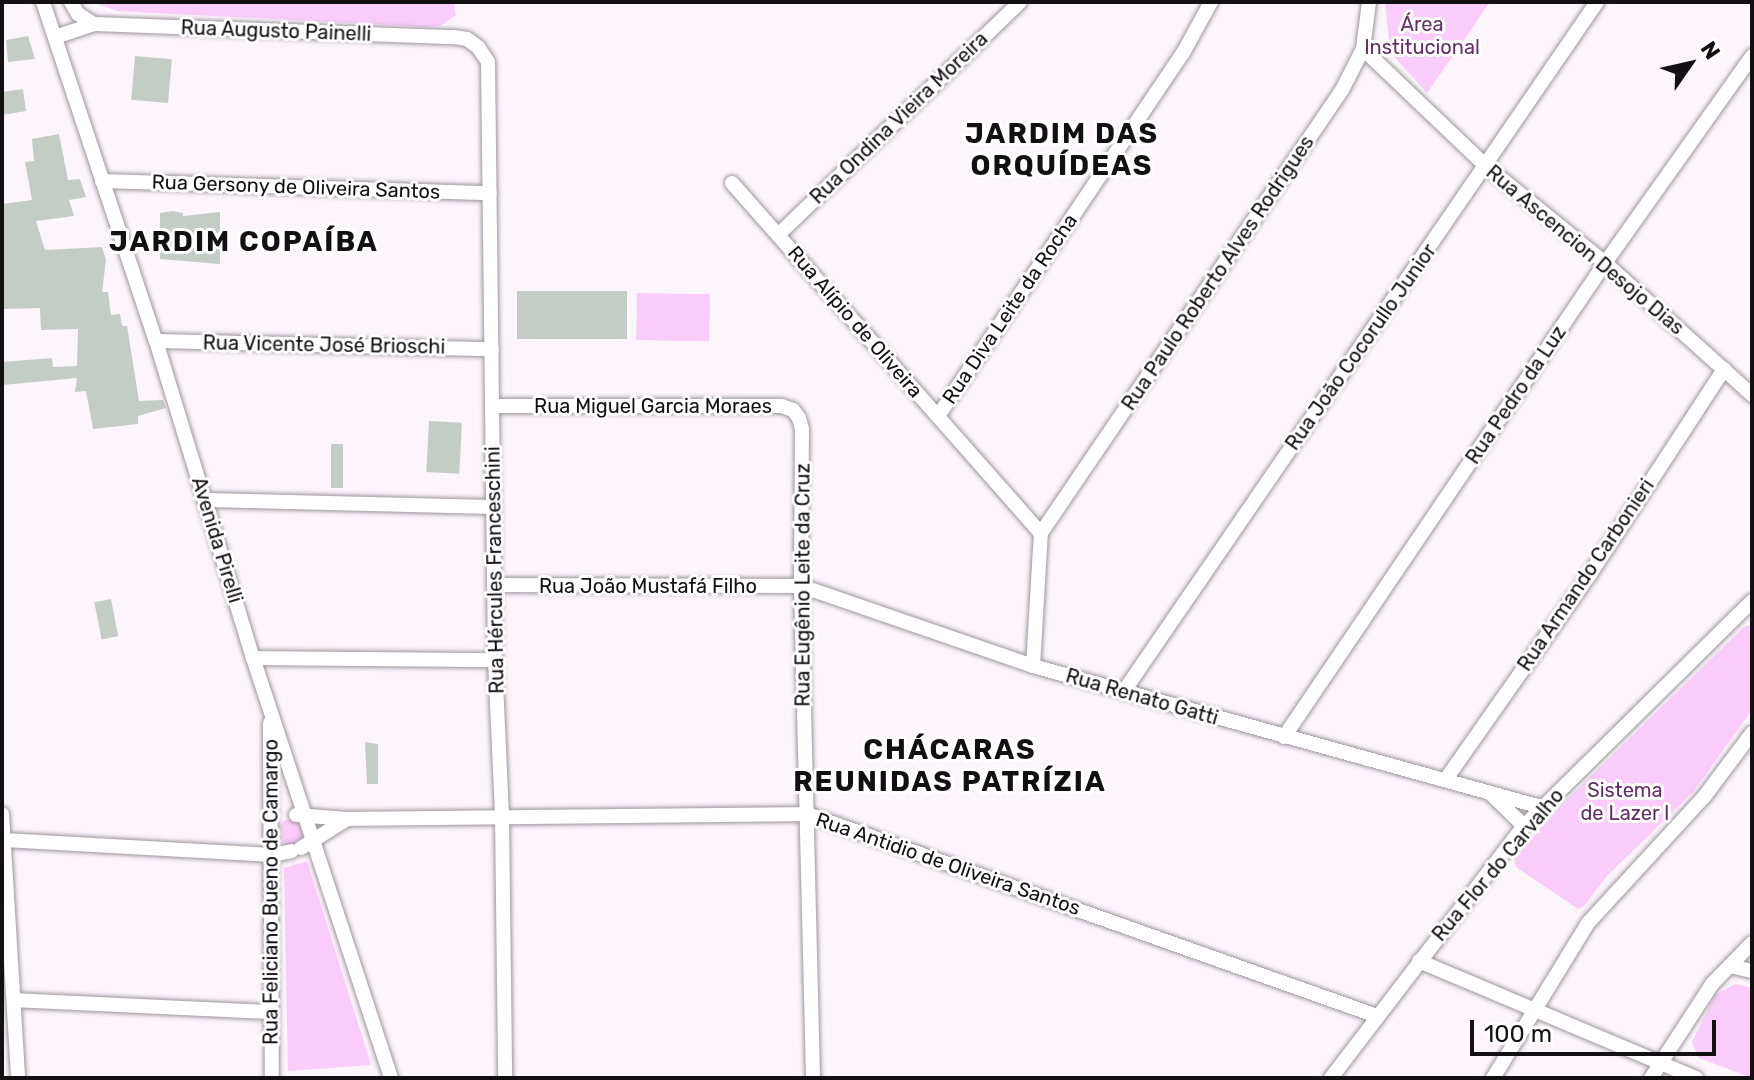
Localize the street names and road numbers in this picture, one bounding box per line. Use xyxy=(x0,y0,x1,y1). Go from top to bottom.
street label: Rua Augusto Painelli xyxy=(180,16,372,46)
street label: Rua Ondina Vieira Moreira xyxy=(805,27,993,209)
street label: Rua Paulo Roberto Alves Rodrigues xyxy=(1117,131,1319,415)
street label: Rua Ascencion Desojo Dias xyxy=(1481,160,1689,340)
street label: Rua Gersony de Oliveira Santos xyxy=(151,170,441,204)
street label: Rua Diva Leite da Rocha xyxy=(937,209,1083,409)
street label: Rua João Cocorullo Junior xyxy=(1281,239,1441,455)
street label: Rua Alípio de Oliveira xyxy=(782,241,928,403)
street label: Rua Pedro da Luz xyxy=(1461,321,1571,469)
street label: Rua Vicente José Brioschi xyxy=(202,331,446,359)
street label: Rua Miguel Garcia Moraes xyxy=(534,394,772,418)
street label: Rua Hércules Franceschini xyxy=(481,446,509,694)
street label: Rua Eugênio Leite da Cruz xyxy=(791,463,815,707)
street label: Avenida Pirelli xyxy=(186,474,248,606)
street label: Rua Armando Carbonieri xyxy=(1513,474,1659,676)
street label: Rua João Mustafá Filho xyxy=(539,574,757,598)
street label: Rua Renato Gatti xyxy=(1063,664,1221,730)
street label: Rua Feliciano Bueno de Camargo xyxy=(259,739,283,1045)
street label: Rua Flor do Carvalho xyxy=(1427,784,1569,946)
street label: Rua Antidio de Oliveira Santos xyxy=(812,807,1084,921)

